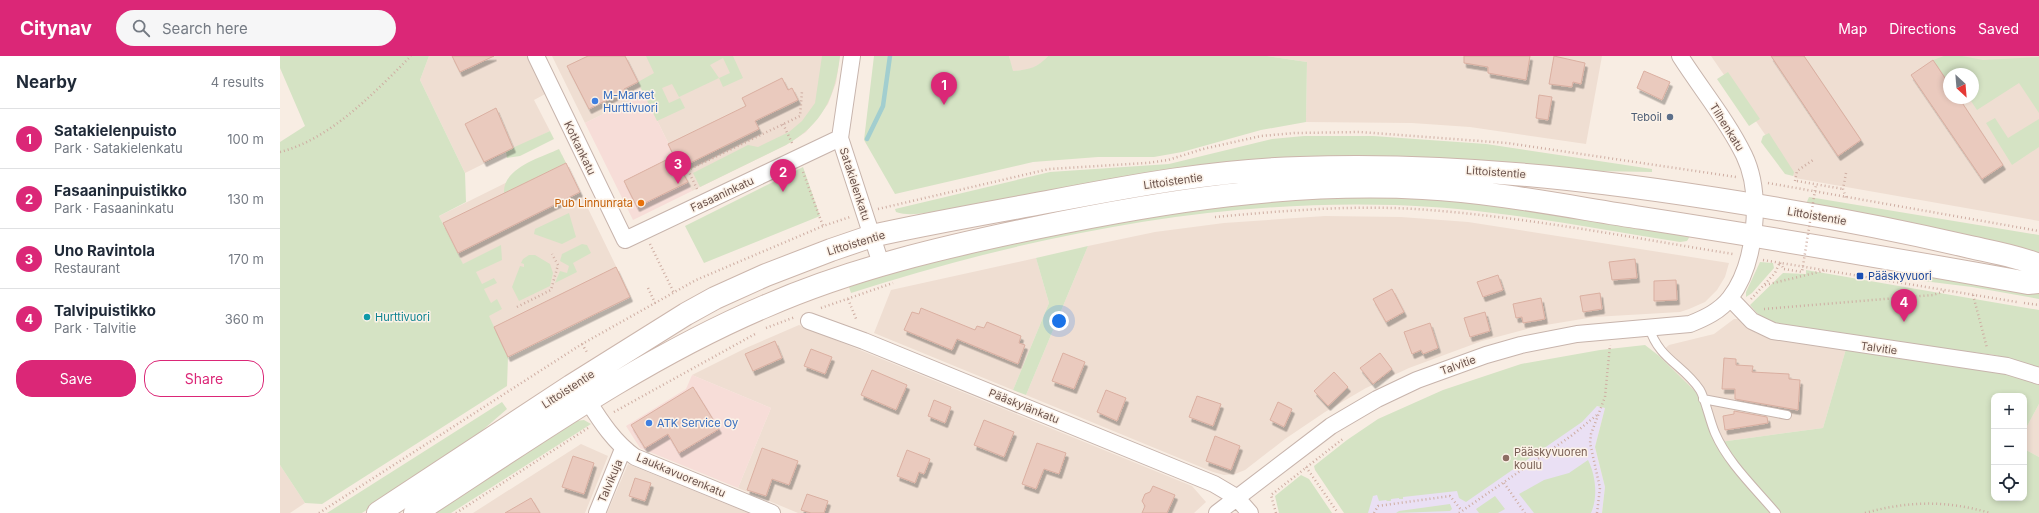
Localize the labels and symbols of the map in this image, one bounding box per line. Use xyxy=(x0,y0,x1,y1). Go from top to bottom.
north arrow xyxy=(1943,68,1979,104)
pin: 1 xyxy=(931,72,957,105)
place label: M-Market Hurttivuori xyxy=(603,88,658,115)
marker: M-Market Hurttivuori xyxy=(590,96,600,106)
street label: Tilhenkatu xyxy=(1707,100,1747,154)
place label: Teboil xyxy=(1631,110,1662,124)
marker: Teboil xyxy=(1665,112,1675,122)
street label: Kotkankatu xyxy=(561,119,599,177)
street label: Satakielenkatu xyxy=(837,146,873,222)
pin: 3 xyxy=(665,151,691,184)
pin: 2 xyxy=(770,159,796,192)
street label: Littoistentie xyxy=(1466,163,1526,181)
street label: Littoistentie xyxy=(1142,170,1204,192)
street label: Fasaaninkatu xyxy=(688,173,756,215)
place label: Pub Linnunrata xyxy=(555,196,633,210)
marker: Pub Linnunrata xyxy=(636,198,646,208)
street label: Littoistentie xyxy=(1786,204,1848,228)
street label: Littoistentie xyxy=(825,228,887,258)
place label: Pääskyvuori xyxy=(1868,269,1932,283)
marker: Pääskyvuori xyxy=(1855,271,1865,281)
pin: 4 xyxy=(1891,289,1917,322)
place label: Hurttivuori xyxy=(375,310,430,324)
your location xyxy=(1049,311,1069,331)
marker: Hurttivuori xyxy=(362,312,372,322)
street label: Talvitie xyxy=(1860,339,1898,357)
street label: Talvitie xyxy=(1438,352,1478,378)
street label: Littoistentie xyxy=(539,367,597,411)
street label: Pääskylänkatu xyxy=(987,385,1061,427)
place label: ATK Service Oy xyxy=(657,416,738,430)
marker: ATK Service Oy xyxy=(644,418,654,428)
place label: Pääskyvuoren koulu xyxy=(1514,445,1588,472)
street label: Laukkavuorenkatu xyxy=(634,450,728,500)
marker: Pääskyvuoren koulu xyxy=(1501,453,1511,463)
street label: Talvikuja xyxy=(595,457,625,505)

